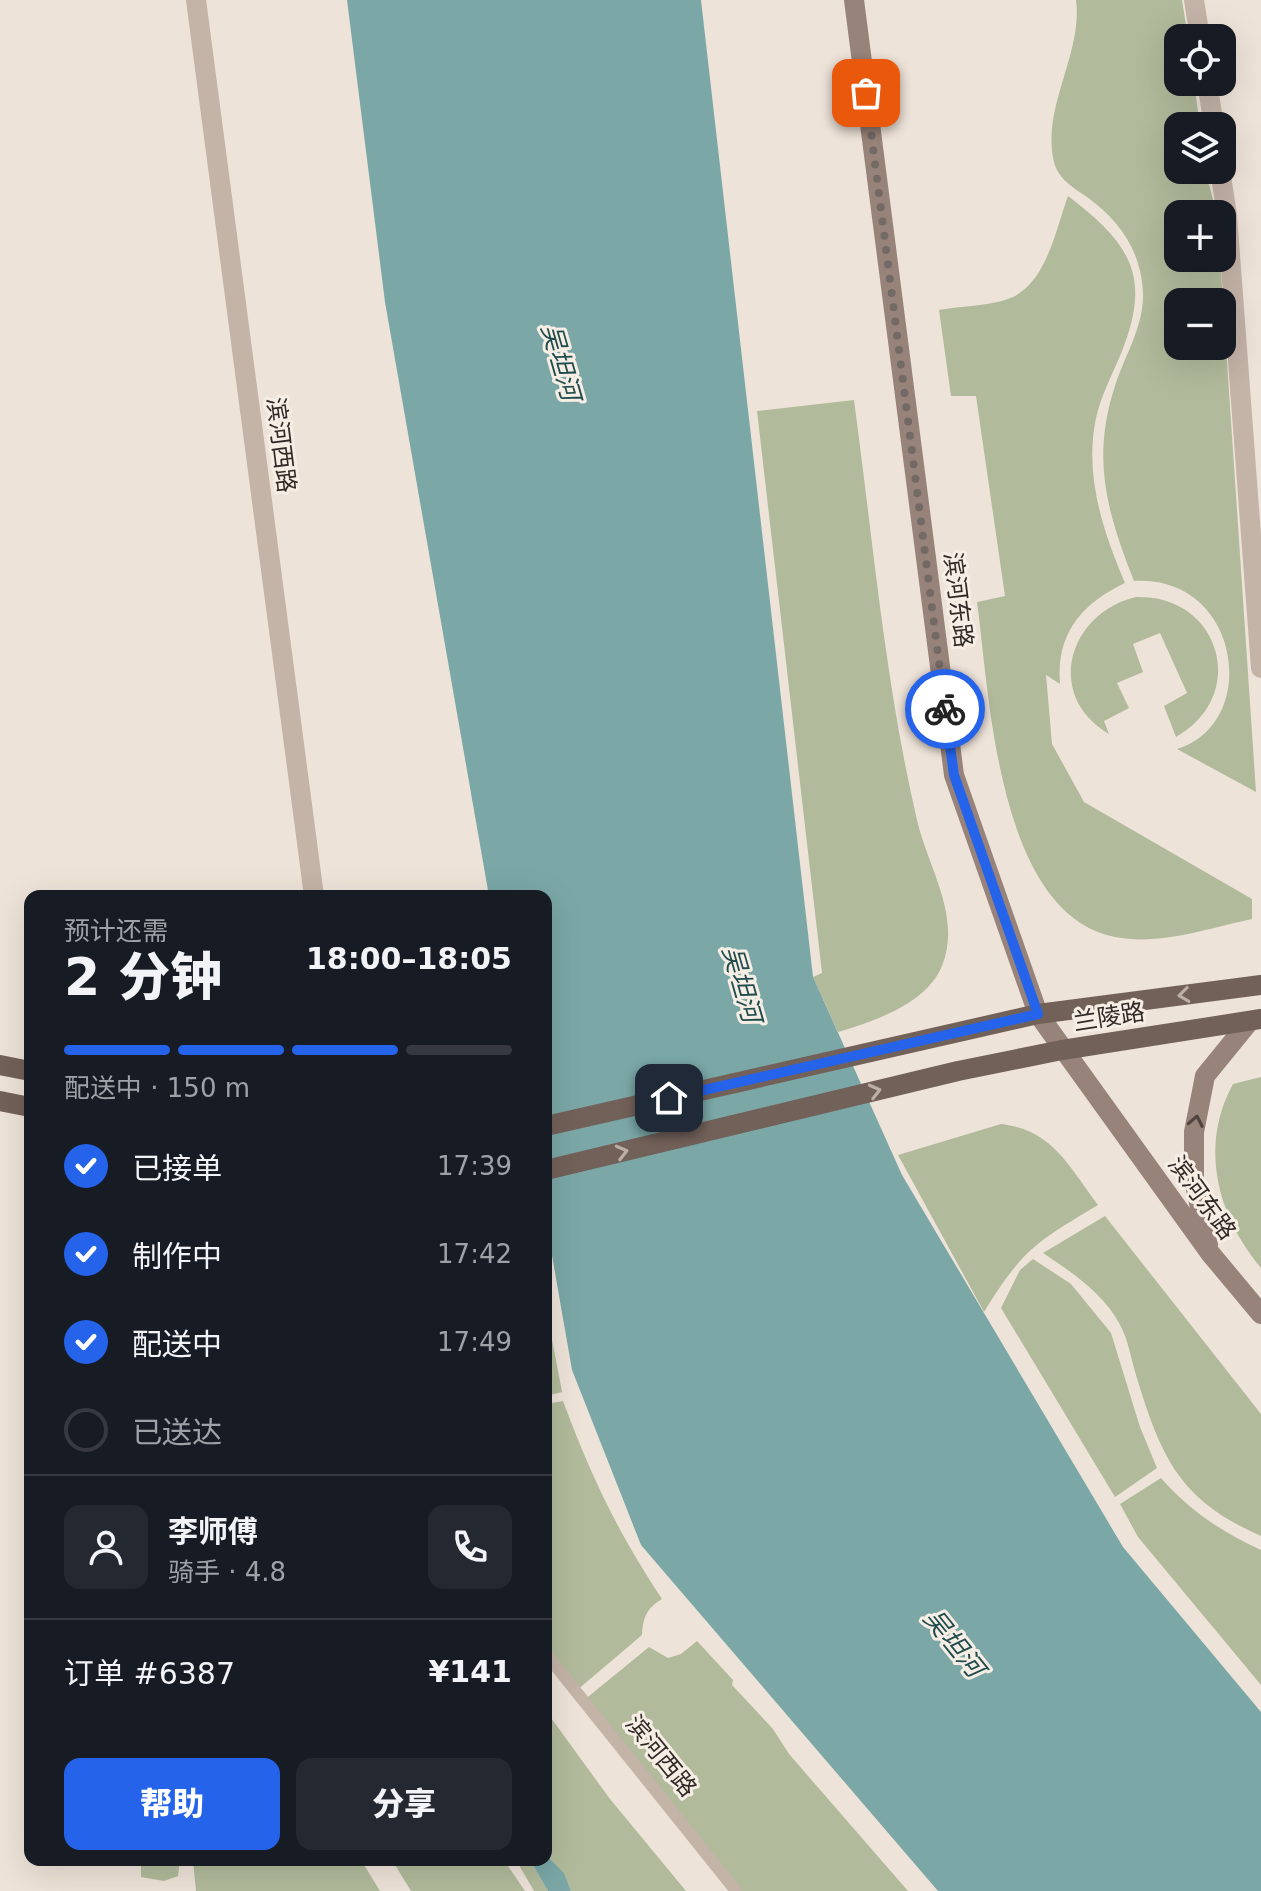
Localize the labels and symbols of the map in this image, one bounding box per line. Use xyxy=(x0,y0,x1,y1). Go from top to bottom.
pin xyxy=(832,59,900,127)
water label: 吴坦河 xyxy=(536,320,588,408)
street label: 滨河西路 xyxy=(261,396,301,494)
street label: 滨河东路 xyxy=(938,551,978,649)
courier xyxy=(905,669,985,749)
water label: 吴坦河 xyxy=(717,942,769,1030)
one-way arrow xyxy=(1177,986,1191,1003)
street label: 兰陵路 xyxy=(1071,998,1147,1036)
pin xyxy=(635,1064,703,1132)
one-way arrow xyxy=(867,1083,881,1100)
one-way arrow xyxy=(1187,1114,1204,1128)
one-way arrow xyxy=(614,1144,628,1161)
street label: 滨河东路 xyxy=(1162,1151,1242,1245)
water label: 吴坦河 xyxy=(918,1603,993,1687)
street label: 滨河西路 xyxy=(620,1710,702,1802)

